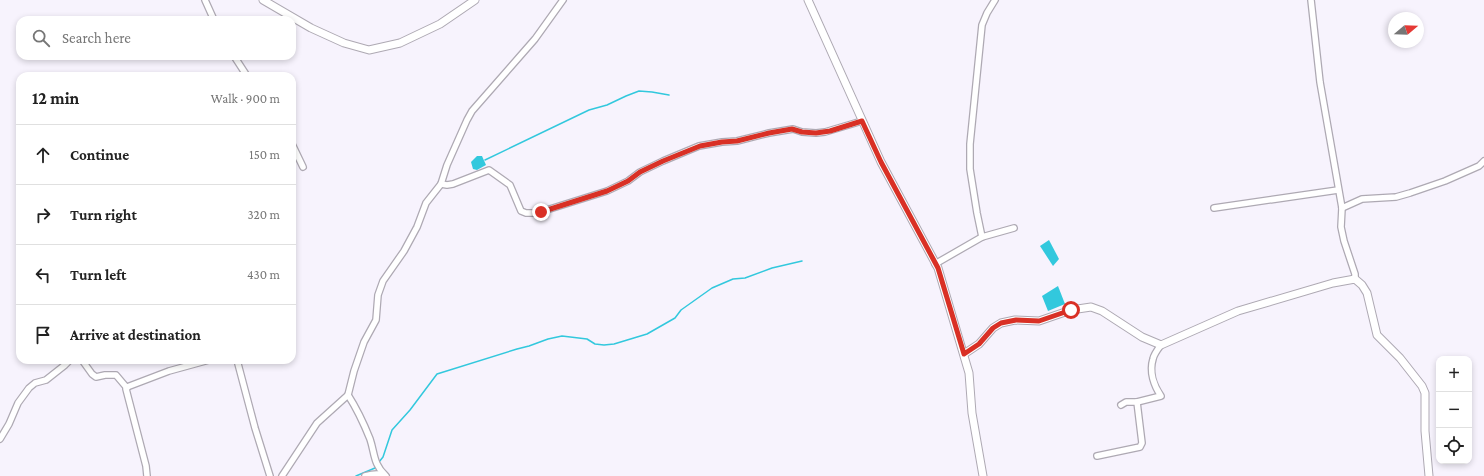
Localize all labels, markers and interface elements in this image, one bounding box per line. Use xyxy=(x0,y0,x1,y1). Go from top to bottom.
north arrow xyxy=(1388,12,1424,48)
search box xyxy=(16,16,296,60)
icon: search xyxy=(30,27,52,49)
text: Search here xyxy=(62,30,131,46)
text: 12 min xyxy=(32,89,79,108)
text: Walk · 900 m xyxy=(211,91,280,106)
icon: ahead xyxy=(32,144,54,166)
text: Continue xyxy=(70,147,129,163)
text: 150 m xyxy=(249,147,280,162)
route end xyxy=(532,203,550,221)
icon: right xyxy=(32,204,54,226)
text: Turn right xyxy=(70,207,137,223)
text: 320 m xyxy=(247,207,280,222)
icon: left xyxy=(32,264,54,286)
text: Turn left xyxy=(70,267,126,283)
text: 430 m xyxy=(247,267,280,282)
route start xyxy=(1062,301,1080,319)
icon: arrive xyxy=(32,324,54,346)
text: Arrive at destination xyxy=(70,327,201,343)
map controls xyxy=(1436,356,1472,464)
button: + xyxy=(1436,356,1472,392)
button: − xyxy=(1436,392,1472,428)
button: locate xyxy=(1436,428,1472,464)

